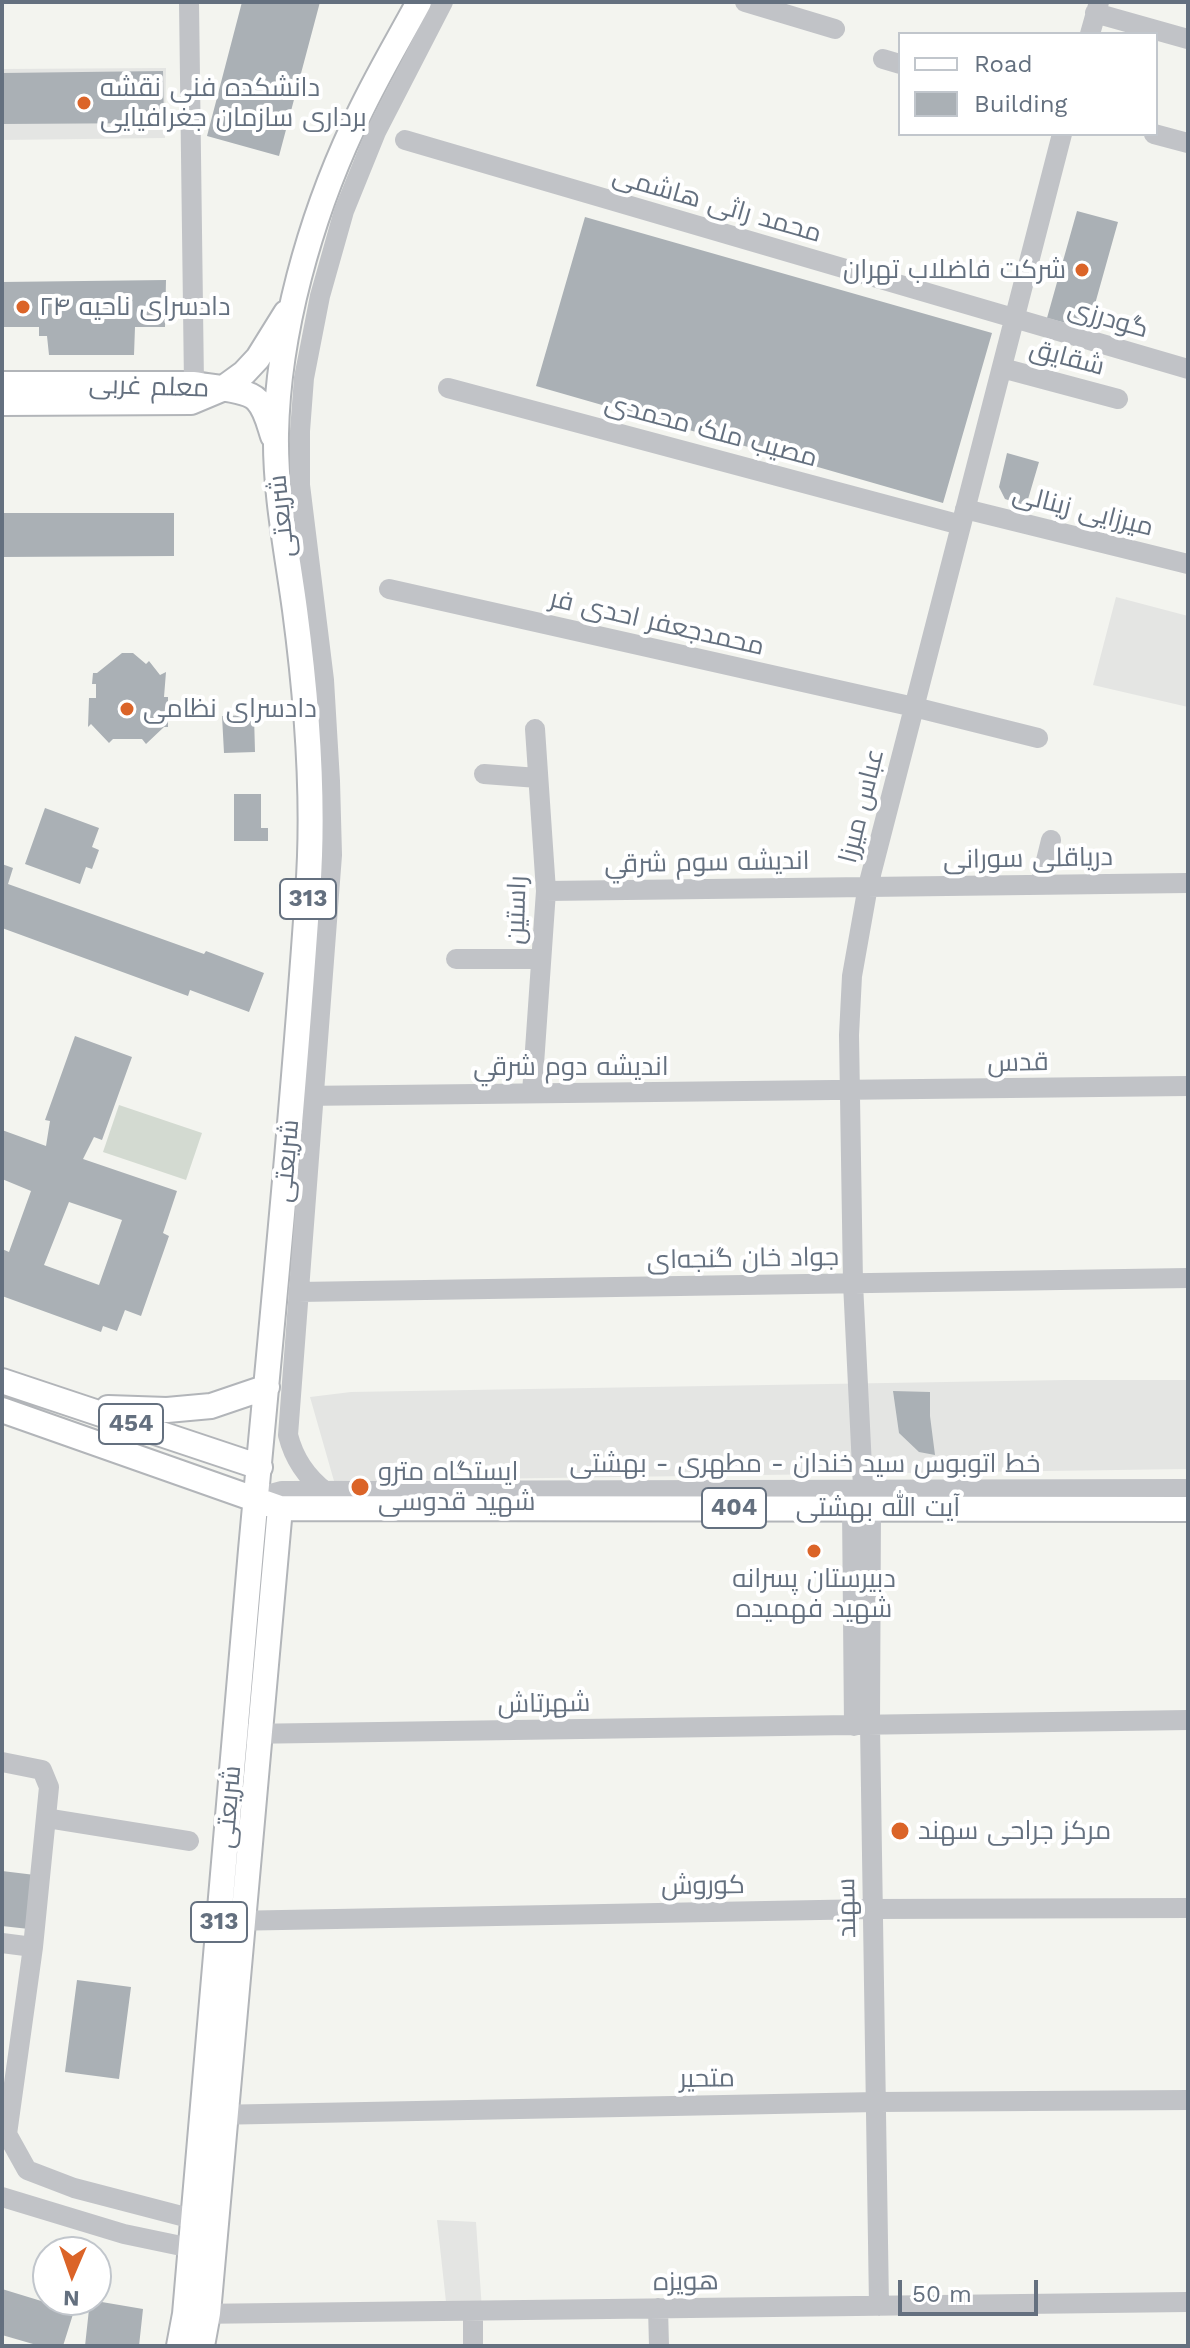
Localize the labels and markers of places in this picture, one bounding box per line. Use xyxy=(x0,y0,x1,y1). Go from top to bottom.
place label: دانشکده فنی نقشه برداری سازمان جغرافیایی xyxy=(100,72,367,134)
marker: دانشکده فنی نقشه برداری سازمان جغرافیایی xyxy=(75,94,93,112)
place label: شرکت فاضلاب تهران xyxy=(843,254,1066,286)
marker: شرکت فاضلاب تهران xyxy=(1073,261,1091,279)
place label: دادسرای ناحیه ۲۴ xyxy=(39,291,231,323)
marker: دادسرای ناحیه ۲۴ xyxy=(14,298,32,316)
place label: دادسرای نظامی xyxy=(143,693,317,725)
marker: دادسرای نظامی xyxy=(118,700,136,718)
place label: ایستگاه مترو شهید قدوسی xyxy=(378,1456,535,1518)
marker: ایستگاه مترو شهید قدوسی xyxy=(349,1476,371,1498)
marker: دبیرستان پسرانه شهید فهمیده xyxy=(805,1542,823,1560)
place label: دبیرستان پسرانه شهید فهمیده xyxy=(732,1563,896,1624)
place label: مرکز جراحی سهند xyxy=(918,1815,1111,1847)
marker: مرکز جراحی سهند xyxy=(889,1820,911,1842)

